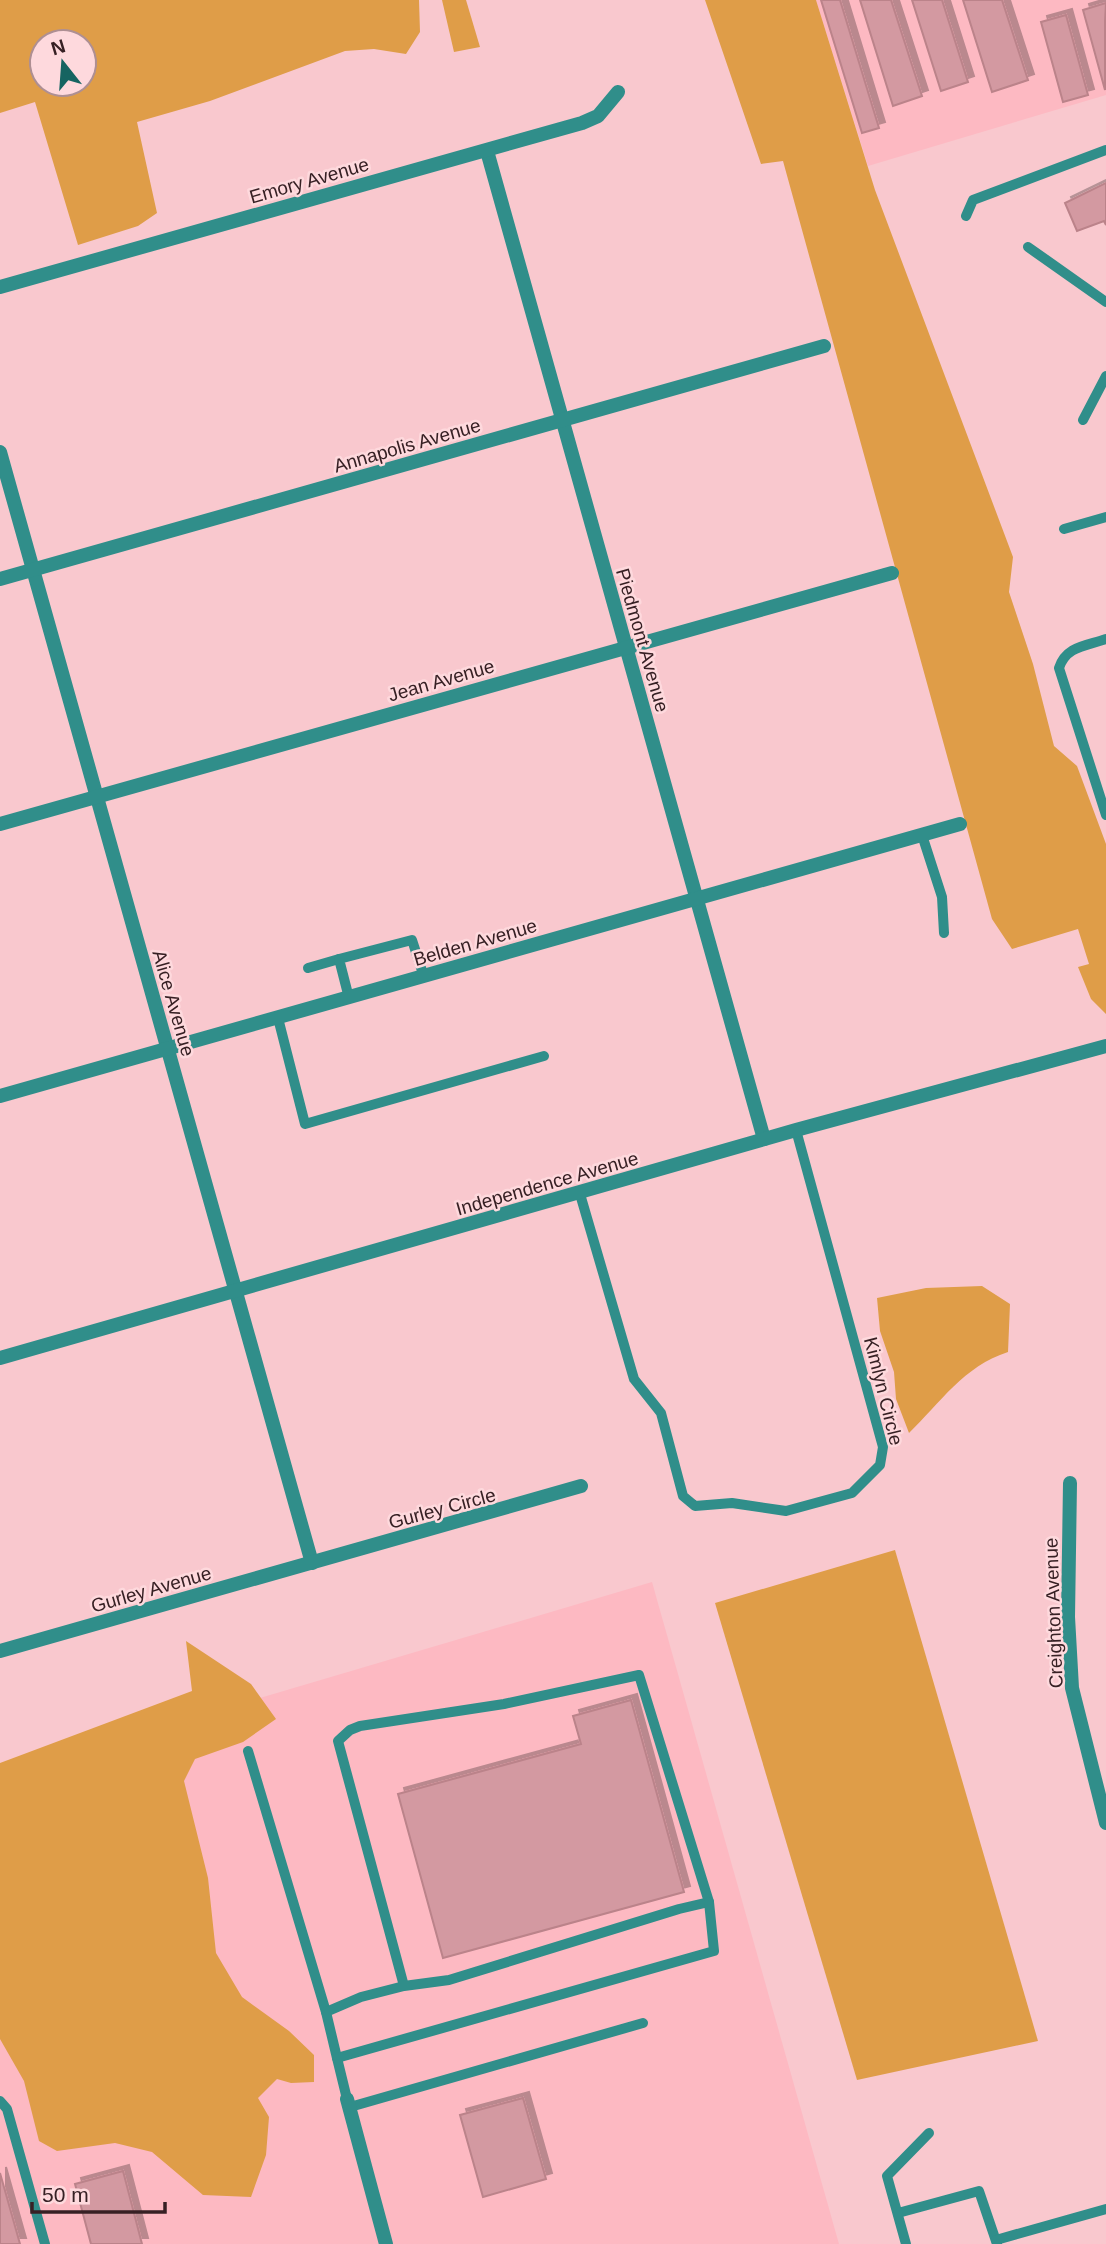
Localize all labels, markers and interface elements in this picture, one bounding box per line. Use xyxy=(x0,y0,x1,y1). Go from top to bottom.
north arrow xyxy=(28,28,98,98)
text: N xyxy=(49,35,68,59)
street label: Emory Avenue xyxy=(247,153,371,208)
street label: Annapolis Avenue xyxy=(331,414,483,476)
street label: Piedmont Avenue xyxy=(612,566,673,714)
street label: Jean Avenue xyxy=(386,655,497,706)
street label: Belden Avenue xyxy=(411,915,539,970)
street label: Alice Avenue xyxy=(148,948,199,1059)
street label: Independence Avenue xyxy=(454,1147,641,1220)
street label: Kimlyn Circle xyxy=(860,1335,907,1447)
street label: Gurley Circle xyxy=(386,1484,498,1533)
street label: Creighton Avenue xyxy=(1040,1537,1067,1689)
street label: Gurley Avenue xyxy=(89,1562,214,1617)
scale bar xyxy=(32,2170,164,2214)
text: 50 m xyxy=(42,2183,89,2206)

